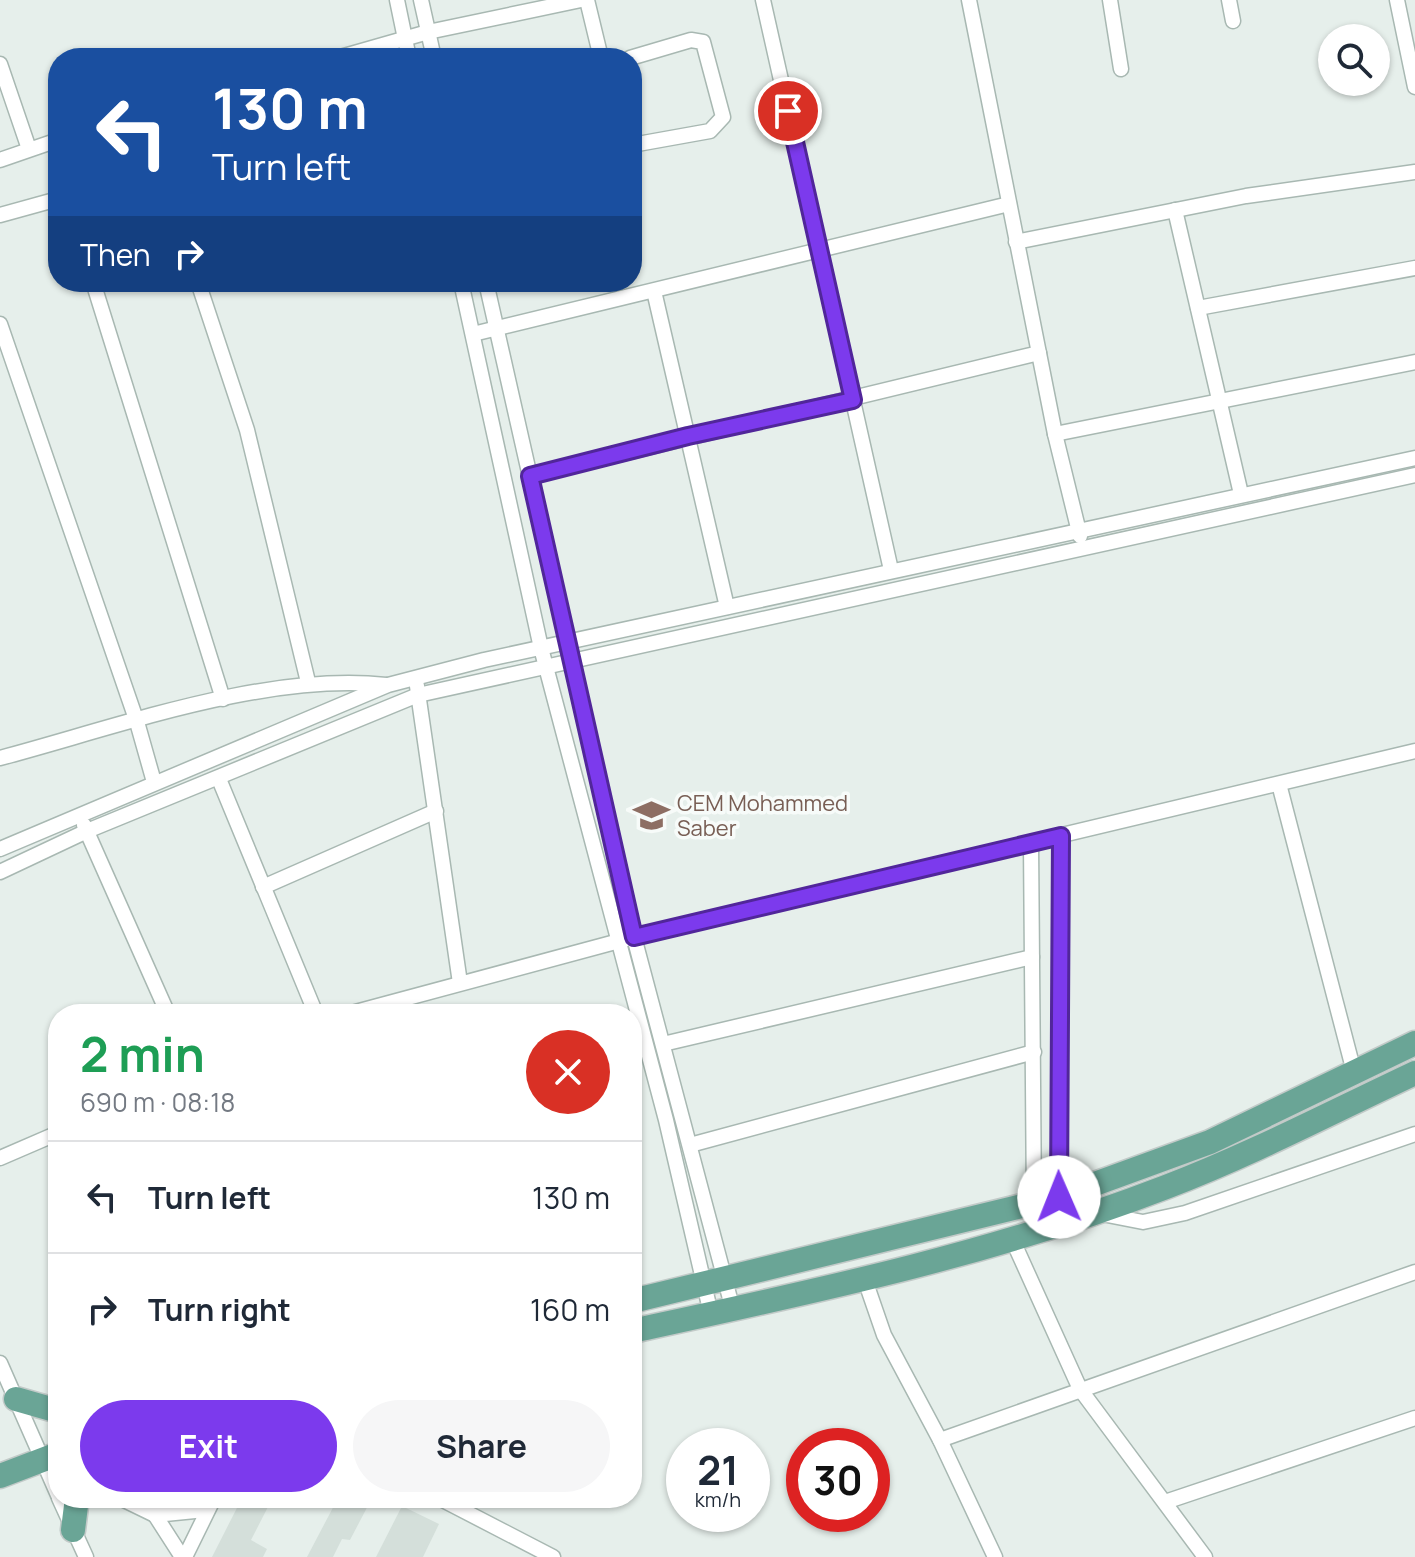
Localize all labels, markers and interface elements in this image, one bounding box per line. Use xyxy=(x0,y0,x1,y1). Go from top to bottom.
map controls xyxy=(1318,24,1390,96)
button: search xyxy=(1318,24,1390,96)
text: 130 m xyxy=(212,69,368,146)
pin xyxy=(754,77,822,145)
icon: left xyxy=(80,80,184,184)
icon: arrive xyxy=(766,89,810,133)
text: Turn left xyxy=(212,142,351,191)
icon: right xyxy=(167,232,211,276)
text: Then xyxy=(80,234,151,275)
place label: CEM Mohammed Saber xyxy=(677,788,848,843)
school or university icon: CEM Mohammed Saber xyxy=(632,797,670,835)
text: 2 min xyxy=(80,1021,205,1086)
button: close xyxy=(526,1030,610,1114)
text: 690 m · 08:18 xyxy=(80,1084,235,1120)
position arrow xyxy=(1017,1155,1101,1239)
icon: left xyxy=(80,1175,124,1219)
text: Turn left xyxy=(148,1177,271,1218)
text: 130 m xyxy=(532,1177,610,1218)
icon: right xyxy=(80,1287,124,1331)
text: Turn right xyxy=(148,1289,291,1330)
text: 160 m xyxy=(530,1289,610,1330)
button: Exit xyxy=(80,1400,337,1492)
button: Share xyxy=(353,1400,610,1492)
speed limit sign: 30 xyxy=(786,1428,890,1532)
text: 21 xyxy=(697,1442,739,1497)
text: km/h xyxy=(695,1486,741,1513)

